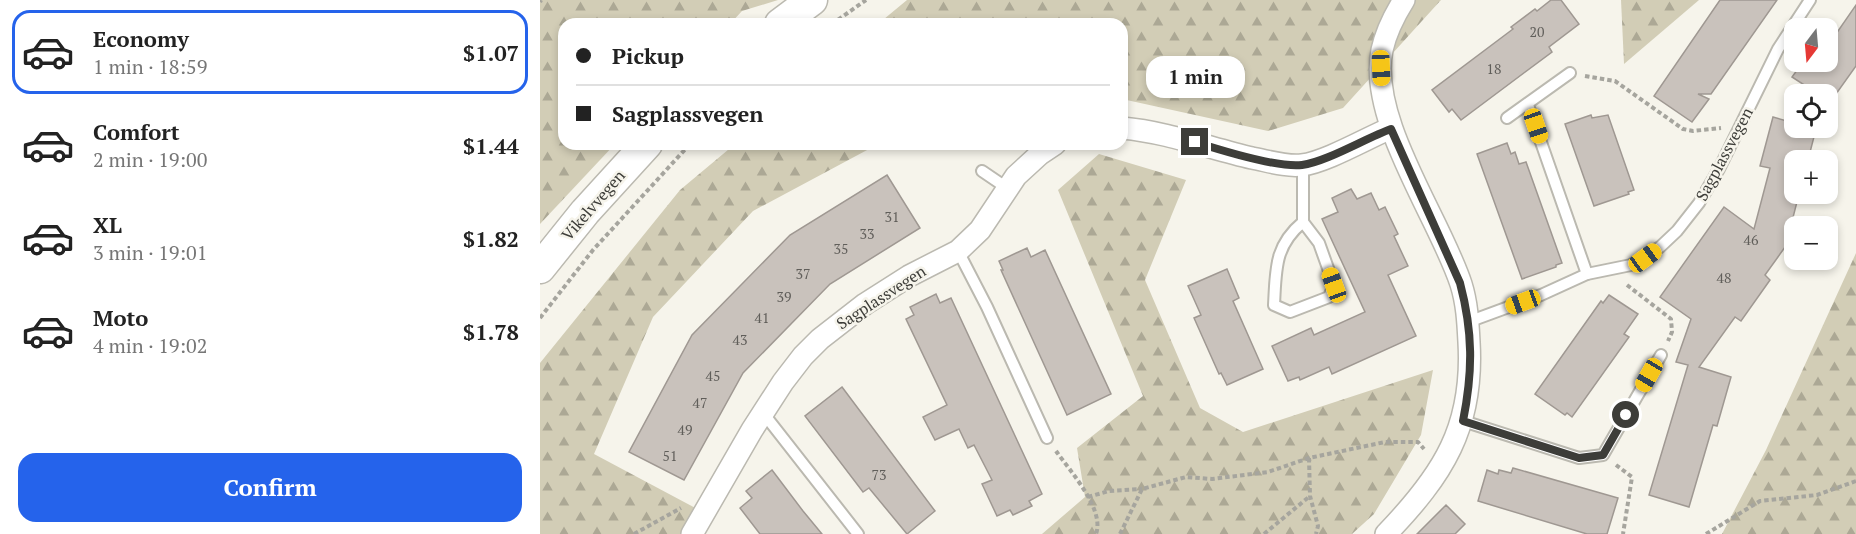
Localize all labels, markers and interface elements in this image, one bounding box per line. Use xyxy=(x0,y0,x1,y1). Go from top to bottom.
north arrow xyxy=(1784,18,1838,72)
map controls xyxy=(1784,18,1838,270)
house number: 20 xyxy=(1530,22,1544,41)
text: Economy xyxy=(93,24,189,53)
icon: car xyxy=(21,25,75,79)
text: $1.07 xyxy=(463,38,519,67)
text: Pickup xyxy=(612,41,684,70)
car xyxy=(1371,50,1391,86)
text: 1 min · 18:59 xyxy=(93,53,207,80)
callout: 1 min xyxy=(1146,55,1244,97)
house number: 18 xyxy=(1487,59,1501,78)
text: 1 min xyxy=(1168,63,1223,90)
button: locate xyxy=(1784,84,1838,138)
text: Sagplassvegen xyxy=(612,99,764,128)
street label: Sagplassvegen xyxy=(1690,103,1758,205)
car xyxy=(1522,106,1550,146)
text: Comfort xyxy=(93,117,179,146)
icon: car xyxy=(21,118,75,172)
route end xyxy=(1181,128,1208,155)
text: $1.44 xyxy=(463,131,519,160)
text: 2 min · 19:00 xyxy=(93,146,207,173)
button: + xyxy=(1784,150,1838,204)
street label: Vikelvvegen xyxy=(556,165,630,245)
house number: 31 xyxy=(885,207,899,226)
text: XL xyxy=(93,210,122,239)
icon: car xyxy=(21,211,75,265)
button: − xyxy=(1784,216,1838,270)
text: $1.82 xyxy=(463,224,519,253)
house number: 33 xyxy=(860,224,874,243)
house number: 46 xyxy=(1744,230,1759,249)
text: 3 min · 19:01 xyxy=(93,239,207,266)
house number: 35 xyxy=(834,239,848,258)
car xyxy=(1625,240,1665,276)
street label: Sagplassvegen xyxy=(832,260,930,334)
house number: 37 xyxy=(796,264,810,283)
car xyxy=(1319,265,1349,305)
house number: 48 xyxy=(1717,268,1731,287)
house number: 39 xyxy=(777,287,791,306)
car xyxy=(1503,287,1543,317)
text: Moto xyxy=(93,303,148,332)
icon: car xyxy=(21,304,75,358)
house number: 41 xyxy=(755,308,769,327)
text: $1.78 xyxy=(463,317,519,346)
house number: 43 xyxy=(733,330,747,349)
text: 4 min · 19:02 xyxy=(93,332,207,359)
car xyxy=(1632,355,1666,395)
house number: 45 xyxy=(706,366,720,385)
house number: 47 xyxy=(693,393,707,412)
route start xyxy=(1612,401,1639,428)
house number: 49 xyxy=(678,420,692,439)
house number: 51 xyxy=(663,446,677,465)
button: Confirm xyxy=(18,453,522,522)
house number: 73 xyxy=(872,465,886,484)

